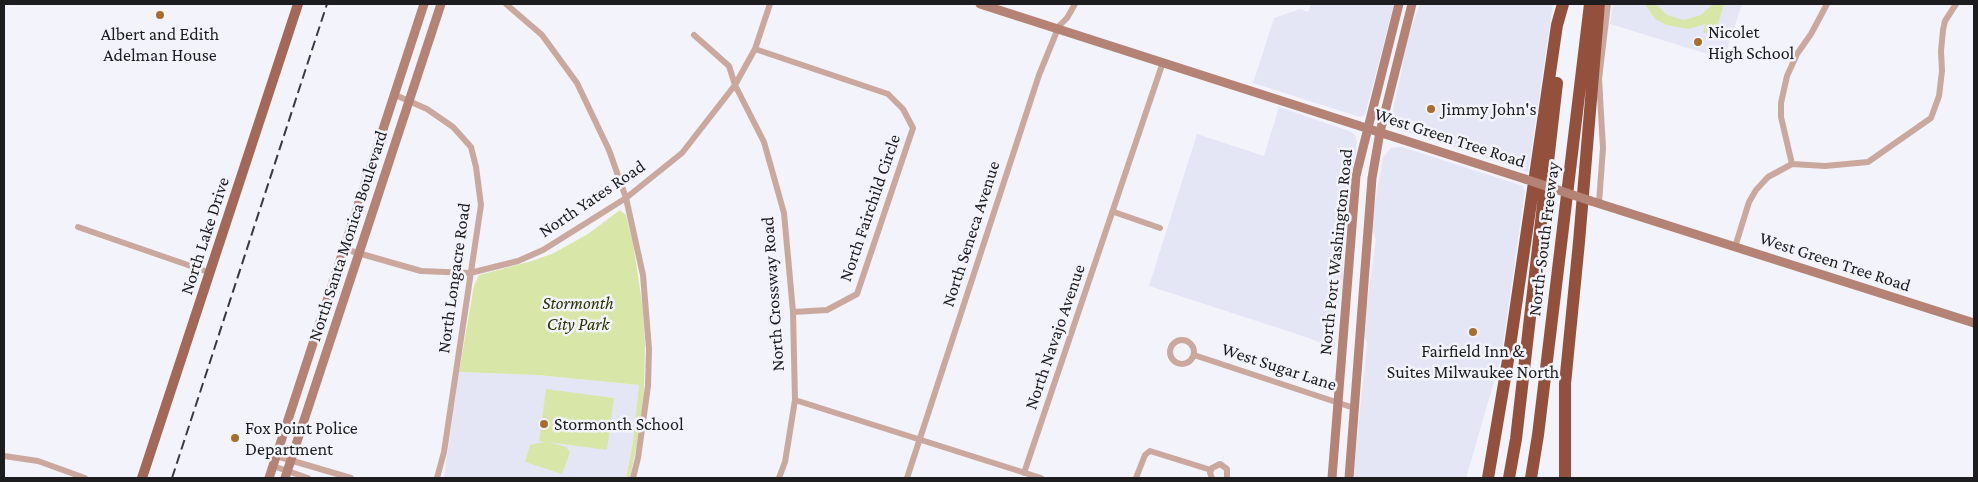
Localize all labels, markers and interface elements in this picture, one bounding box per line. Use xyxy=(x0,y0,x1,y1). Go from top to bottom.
marker: Albert and Edith Adelman House xyxy=(154,9,166,21)
place label: Nicolet High School xyxy=(1708,21,1794,64)
place label: Albert and Edith Adelman House xyxy=(101,23,219,66)
marker: Nicolet High School xyxy=(1692,36,1704,48)
place label: Jimmy John's xyxy=(1441,98,1537,120)
street label: West Green Tree Road xyxy=(1372,103,1528,173)
marker: Jimmy John's xyxy=(1425,103,1437,115)
street label: North Santa Monica Boulevard xyxy=(304,128,392,344)
street label: North Fairchild Circle xyxy=(835,132,905,284)
street label: North Port Washington Road xyxy=(1314,148,1358,356)
street label: North Yates Road xyxy=(535,156,649,242)
street label: North Seneca Avenue xyxy=(937,158,1005,310)
street label: North-South Freeway xyxy=(1524,161,1564,317)
street label: North Lake Drive xyxy=(176,175,234,297)
street label: North Longacre Road xyxy=(433,201,475,355)
street label: North Crossway Road xyxy=(757,216,789,372)
street label: West Green Tree Road xyxy=(1757,227,1913,297)
street label: North Navajo Avenue xyxy=(1020,262,1090,412)
park label: Stormonth City Park xyxy=(542,292,614,334)
marker: Fairfield Inn & Suites Milwaukee North xyxy=(1467,326,1479,338)
street label: West Sugar Lane xyxy=(1219,338,1339,396)
place label: Fairfield Inn & Suites Milwaukee North xyxy=(1387,340,1559,382)
place label: Stormonth School xyxy=(554,413,684,435)
place label: Fox Point Police Department xyxy=(245,417,358,459)
marker: Stormonth School xyxy=(538,418,550,430)
marker: Fox Point Police Department xyxy=(229,432,241,444)

